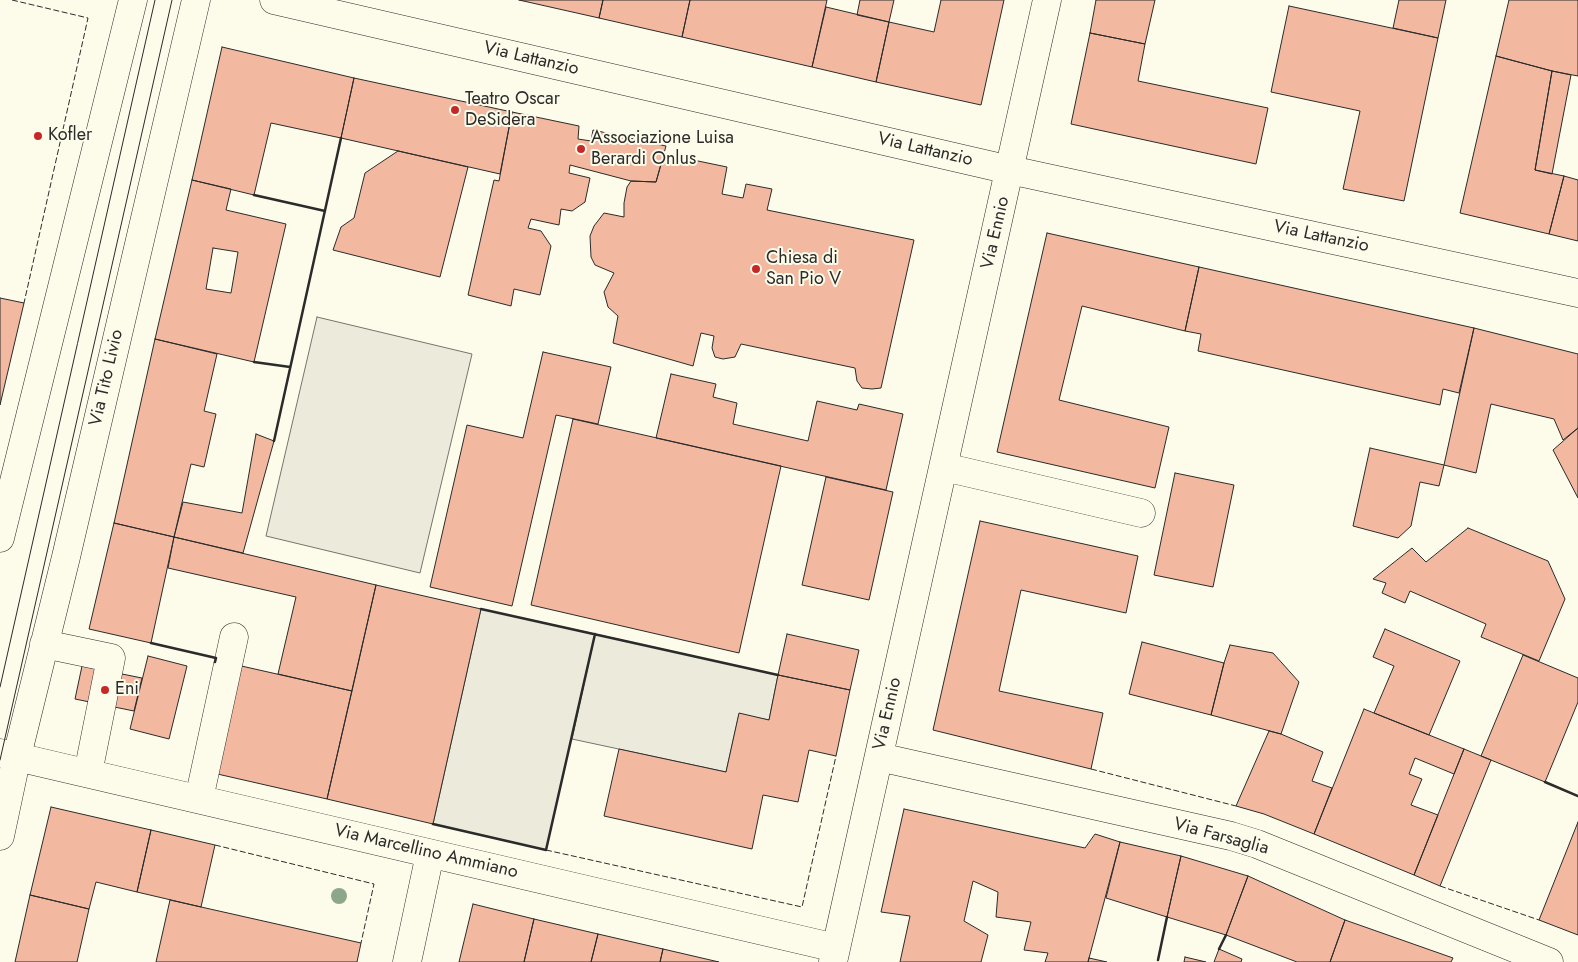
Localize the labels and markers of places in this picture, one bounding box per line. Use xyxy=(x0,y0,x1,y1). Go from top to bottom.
place label: Teatro Oscar DeSidera xyxy=(465,89,560,132)
marker: Teatro Oscar DeSidera xyxy=(449,104,461,116)
place label: Kofler xyxy=(48,125,92,147)
place label: Associazione Luisa Berardi Onlus xyxy=(591,128,734,170)
marker: Kofler xyxy=(32,130,44,142)
marker: Associazione Luisa Berardi Onlus xyxy=(575,143,587,155)
place label: Chiesa di San Pio V xyxy=(766,248,841,290)
marker: Chiesa di San Pio V xyxy=(750,263,762,275)
place label: Eni xyxy=(115,679,139,701)
marker: Eni xyxy=(99,684,111,696)

